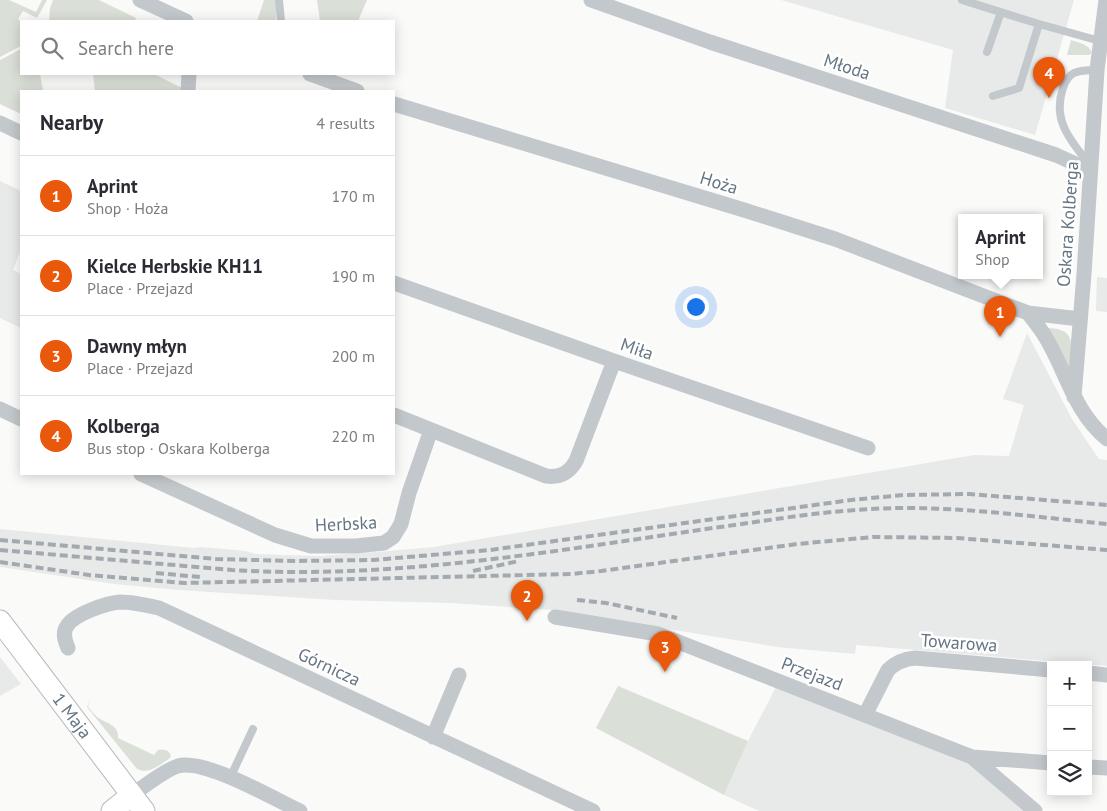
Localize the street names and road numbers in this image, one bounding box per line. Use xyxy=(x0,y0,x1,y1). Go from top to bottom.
street label: Młoda xyxy=(821,48,873,85)
street label: Oskara Kolberga xyxy=(1052,160,1083,288)
street label: Hoża xyxy=(697,166,741,199)
street label: Miła xyxy=(618,332,657,365)
street label: Herbska xyxy=(314,510,378,537)
street label: Towarowa xyxy=(920,628,998,657)
street label: Górnicza xyxy=(294,642,364,691)
street label: Przejazd xyxy=(778,651,846,696)
street label: 1 Maja xyxy=(48,688,97,743)

